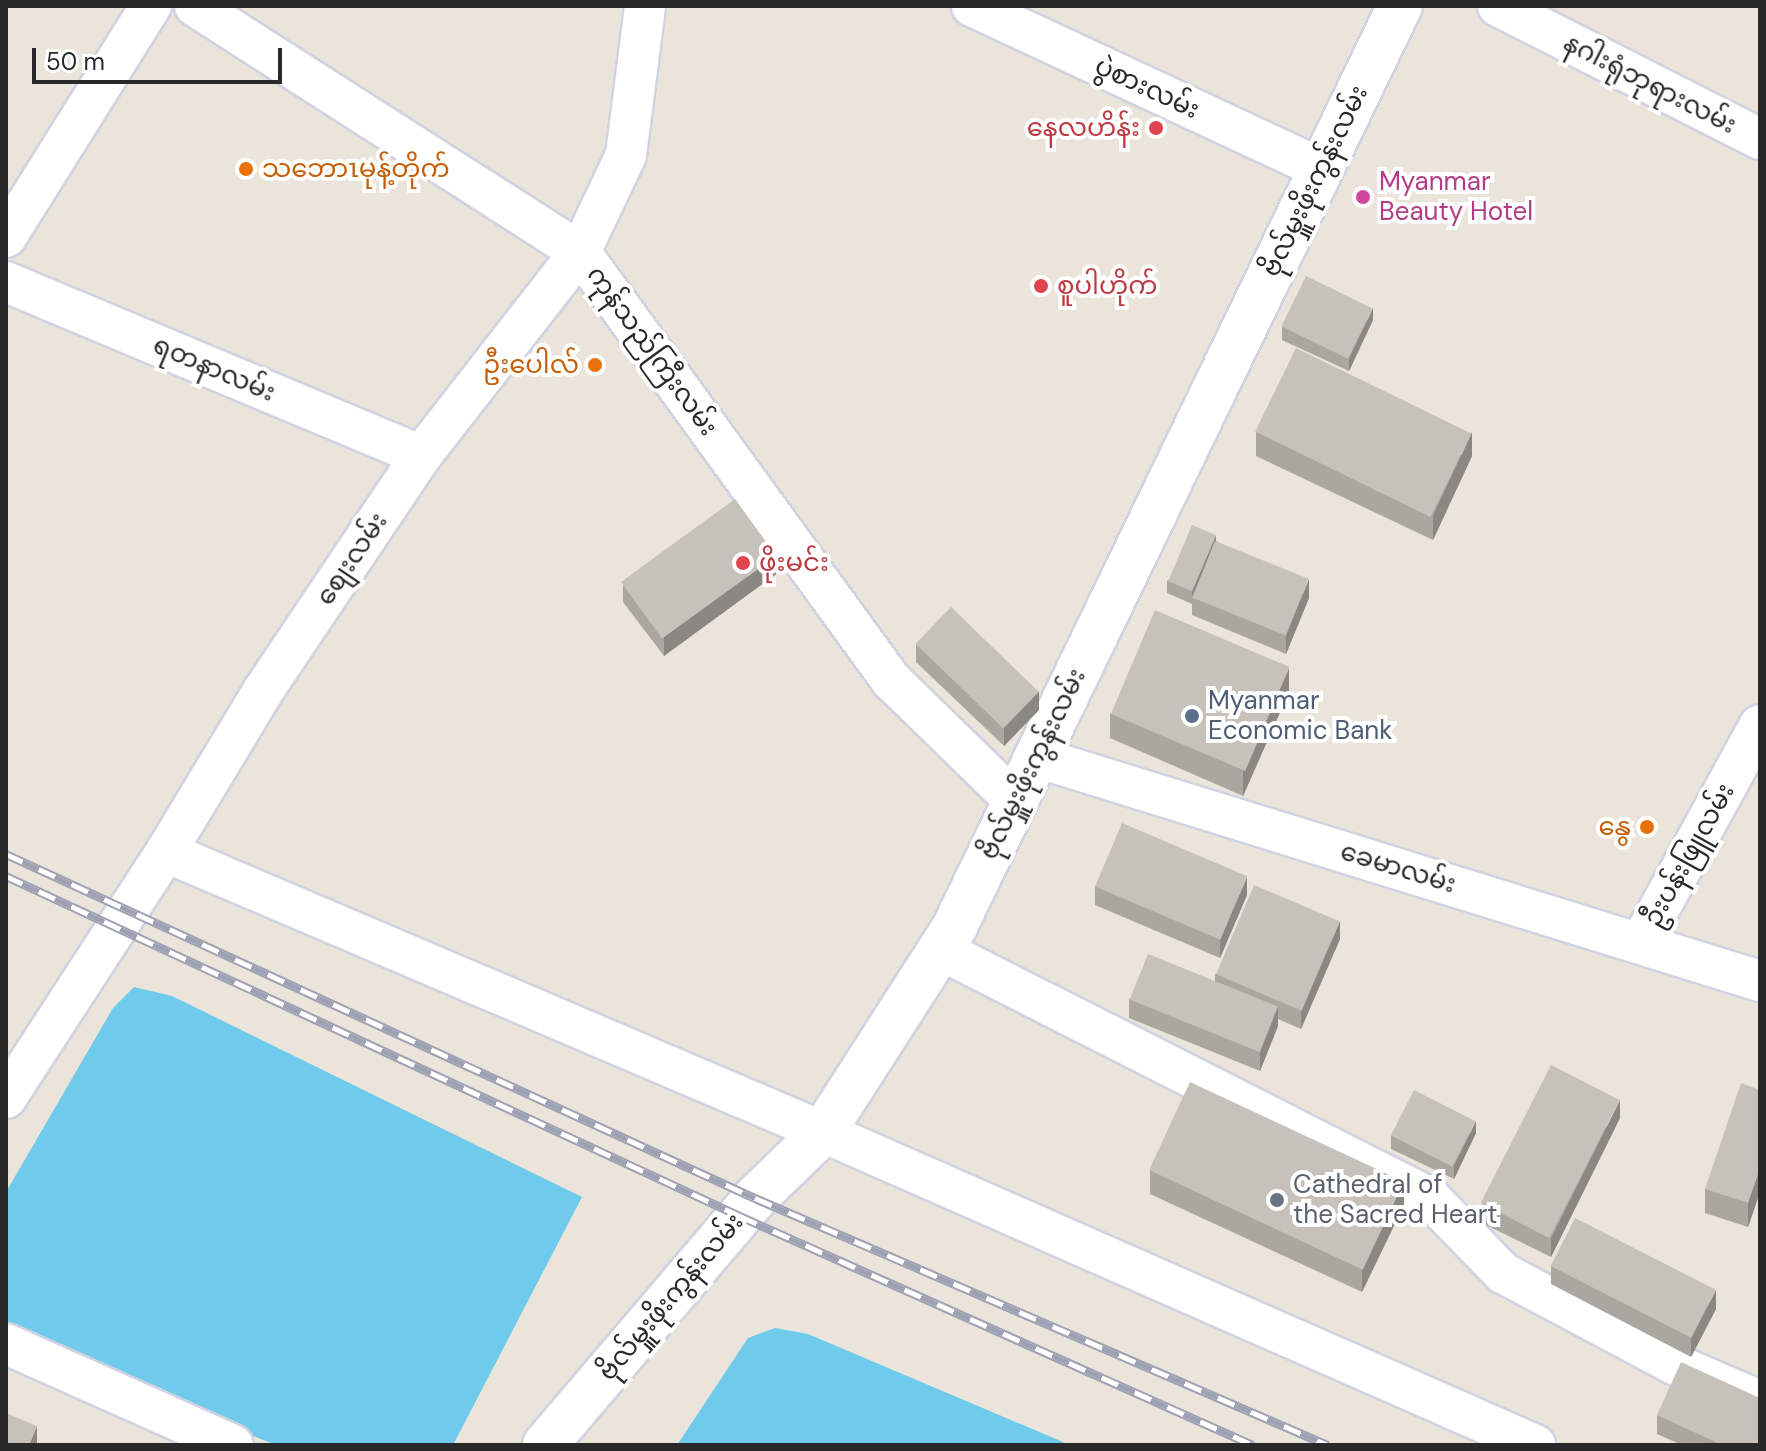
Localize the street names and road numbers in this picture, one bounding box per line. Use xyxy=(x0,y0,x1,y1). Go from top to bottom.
street label: နဂါးရုံဘုရားလမ်း xyxy=(1558,27,1742,141)
street label: ပွဲစားလမ်း xyxy=(1090,50,1204,126)
street label: ဗိုလ်မှူးဖိုးကွန်းလမ်း xyxy=(1255,80,1375,282)
street label: ကုန်သည်ကြီးလမ်း xyxy=(580,260,724,442)
street label: ရတနာလမ်း xyxy=(148,329,280,409)
street label: စျေးလမ်း xyxy=(310,507,394,611)
street label: ဗိုလ်မှူးဖိုးကွန်းလမ်း xyxy=(973,663,1093,865)
street label: ဦးပန်းဖြူလမ်း xyxy=(1637,778,1741,932)
street label: ခေမာလမ်း xyxy=(1337,836,1459,900)
street label: ဗိုလ်မှူးဖိုးကွန်းလမ်း xyxy=(592,1207,750,1387)

